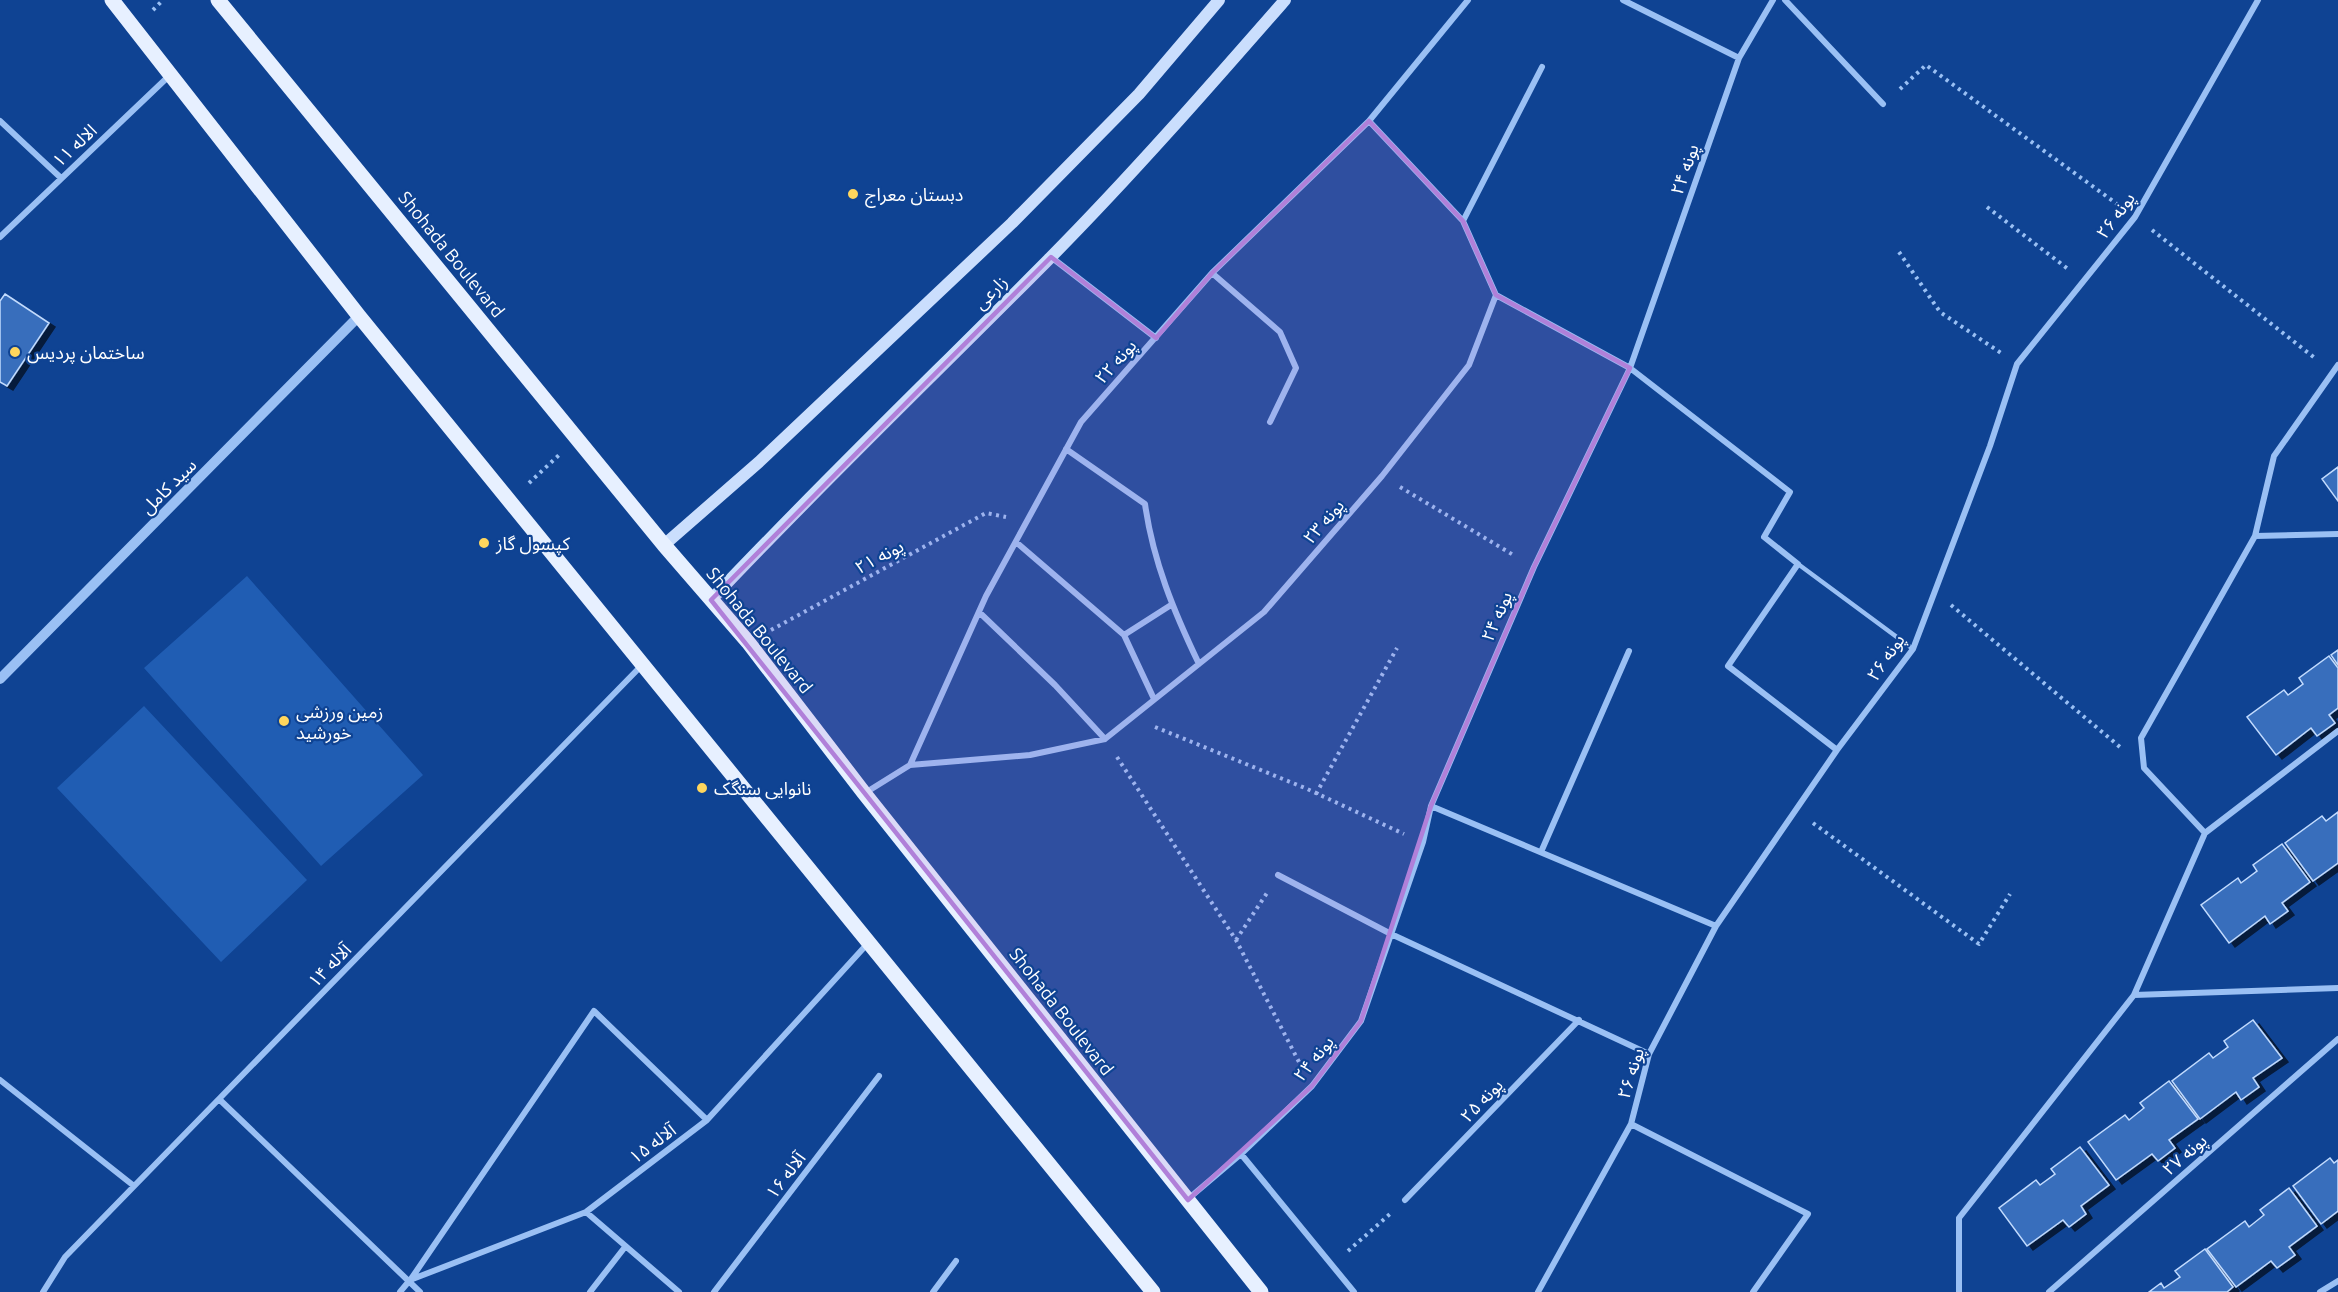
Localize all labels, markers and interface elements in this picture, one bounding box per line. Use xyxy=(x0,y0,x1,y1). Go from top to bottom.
street label: الاله ۱۱ xyxy=(48,120,100,170)
street label: پونه ۲۴ xyxy=(1666,141,1704,198)
place label: دبستان معراج xyxy=(865,184,963,208)
street label: Shohada Boulevard xyxy=(395,187,509,321)
marker: دبستان معراج xyxy=(846,187,860,201)
street label: پونه ۲۶ xyxy=(2092,188,2140,243)
street label: زارعی xyxy=(969,271,1012,314)
street label: پونه ۲۲ xyxy=(1090,335,1141,389)
place label: ساختمان پردیس xyxy=(27,342,145,364)
marker: ساختمان پردیس xyxy=(8,345,22,359)
street label: سید کامل xyxy=(136,454,201,519)
street label: پونه ۲۳ xyxy=(1298,495,1349,549)
place label: کپسول گاز xyxy=(495,533,570,555)
street label: پونه ۲۱ xyxy=(851,535,908,579)
marker: کپسول گاز xyxy=(477,536,491,550)
street label: Shohada Boulevard xyxy=(703,563,817,697)
street label: پونه ۲۴ xyxy=(1477,588,1517,645)
street label: پونه ۲۶ xyxy=(1862,630,1910,685)
place label: زمین ورزشی خورشید xyxy=(296,701,383,744)
marker: زمین ورزشی خورشید xyxy=(277,714,291,728)
place label: نانوایی سنگک xyxy=(714,778,811,800)
marker: نانوایی سنگک xyxy=(695,781,709,795)
street label: آلاله ۱۴ xyxy=(303,939,355,991)
street label: Shohada Boulevard xyxy=(1006,943,1118,1079)
street label: پونه ۲۴ xyxy=(1289,1031,1339,1086)
street label: پونه ۲۶ xyxy=(1613,1045,1649,1102)
street label: پونه ۲۵ xyxy=(1456,1074,1508,1127)
street label: آلاله ۱۵ xyxy=(625,1119,680,1167)
street label: پونه ۲۷ xyxy=(2158,1129,2212,1180)
street label: آلاله ۱۶ xyxy=(761,1147,809,1202)

